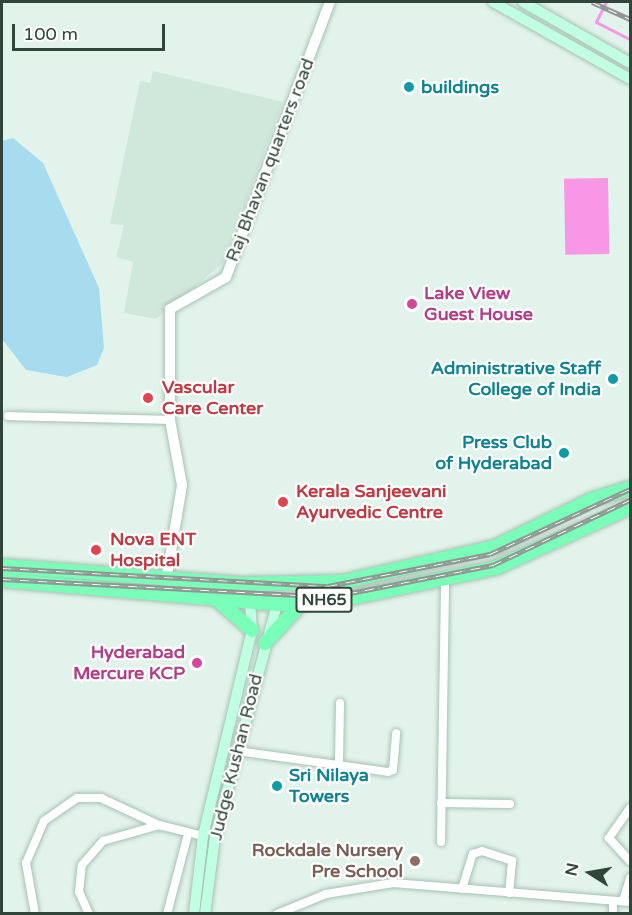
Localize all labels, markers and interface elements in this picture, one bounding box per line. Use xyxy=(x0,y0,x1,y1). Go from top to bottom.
scale bar xyxy=(15,12,168,50)
text: 100 m xyxy=(23,23,78,45)
street label: Raj Bhavan quarters road xyxy=(221,55,319,265)
place label: buildings xyxy=(421,76,499,98)
marker: buildings xyxy=(402,80,416,94)
place label: Lake View Guest House xyxy=(424,283,533,326)
marker: Lake View Guest House xyxy=(405,297,419,311)
place label: Administrative Staff College of India xyxy=(431,358,601,400)
marker: Administrative Staff College of India xyxy=(606,372,620,386)
place label: Vascular Care Center xyxy=(162,377,263,420)
marker: Vascular Care Center xyxy=(139,389,157,407)
place label: Press Club of Hyderabad xyxy=(435,432,552,474)
marker: Press Club of Hyderabad xyxy=(557,446,571,460)
place label: Kerala Sanjeevani Ayurvedic Centre xyxy=(296,481,447,524)
marker: Kerala Sanjeevani Ayurvedic Centre xyxy=(274,493,292,511)
place label: Nova ENT Hospital xyxy=(110,529,196,572)
marker: Nova ENT Hospital xyxy=(87,541,105,559)
road number: NH65 xyxy=(294,587,354,613)
place label: Hyderabad Mercure KCP xyxy=(73,642,185,684)
marker: Hyderabad Mercure KCP xyxy=(190,656,204,670)
street label: Judge Kushan Road xyxy=(205,672,267,842)
place label: Sri Nilaya Towers xyxy=(289,765,369,808)
marker: Sri Nilaya Towers xyxy=(270,779,284,793)
place label: Rockdale Nursery Pre School xyxy=(252,840,403,882)
north arrow xyxy=(560,843,620,903)
marker: Rockdale Nursery Pre School xyxy=(408,854,422,868)
text: N xyxy=(561,861,583,878)

